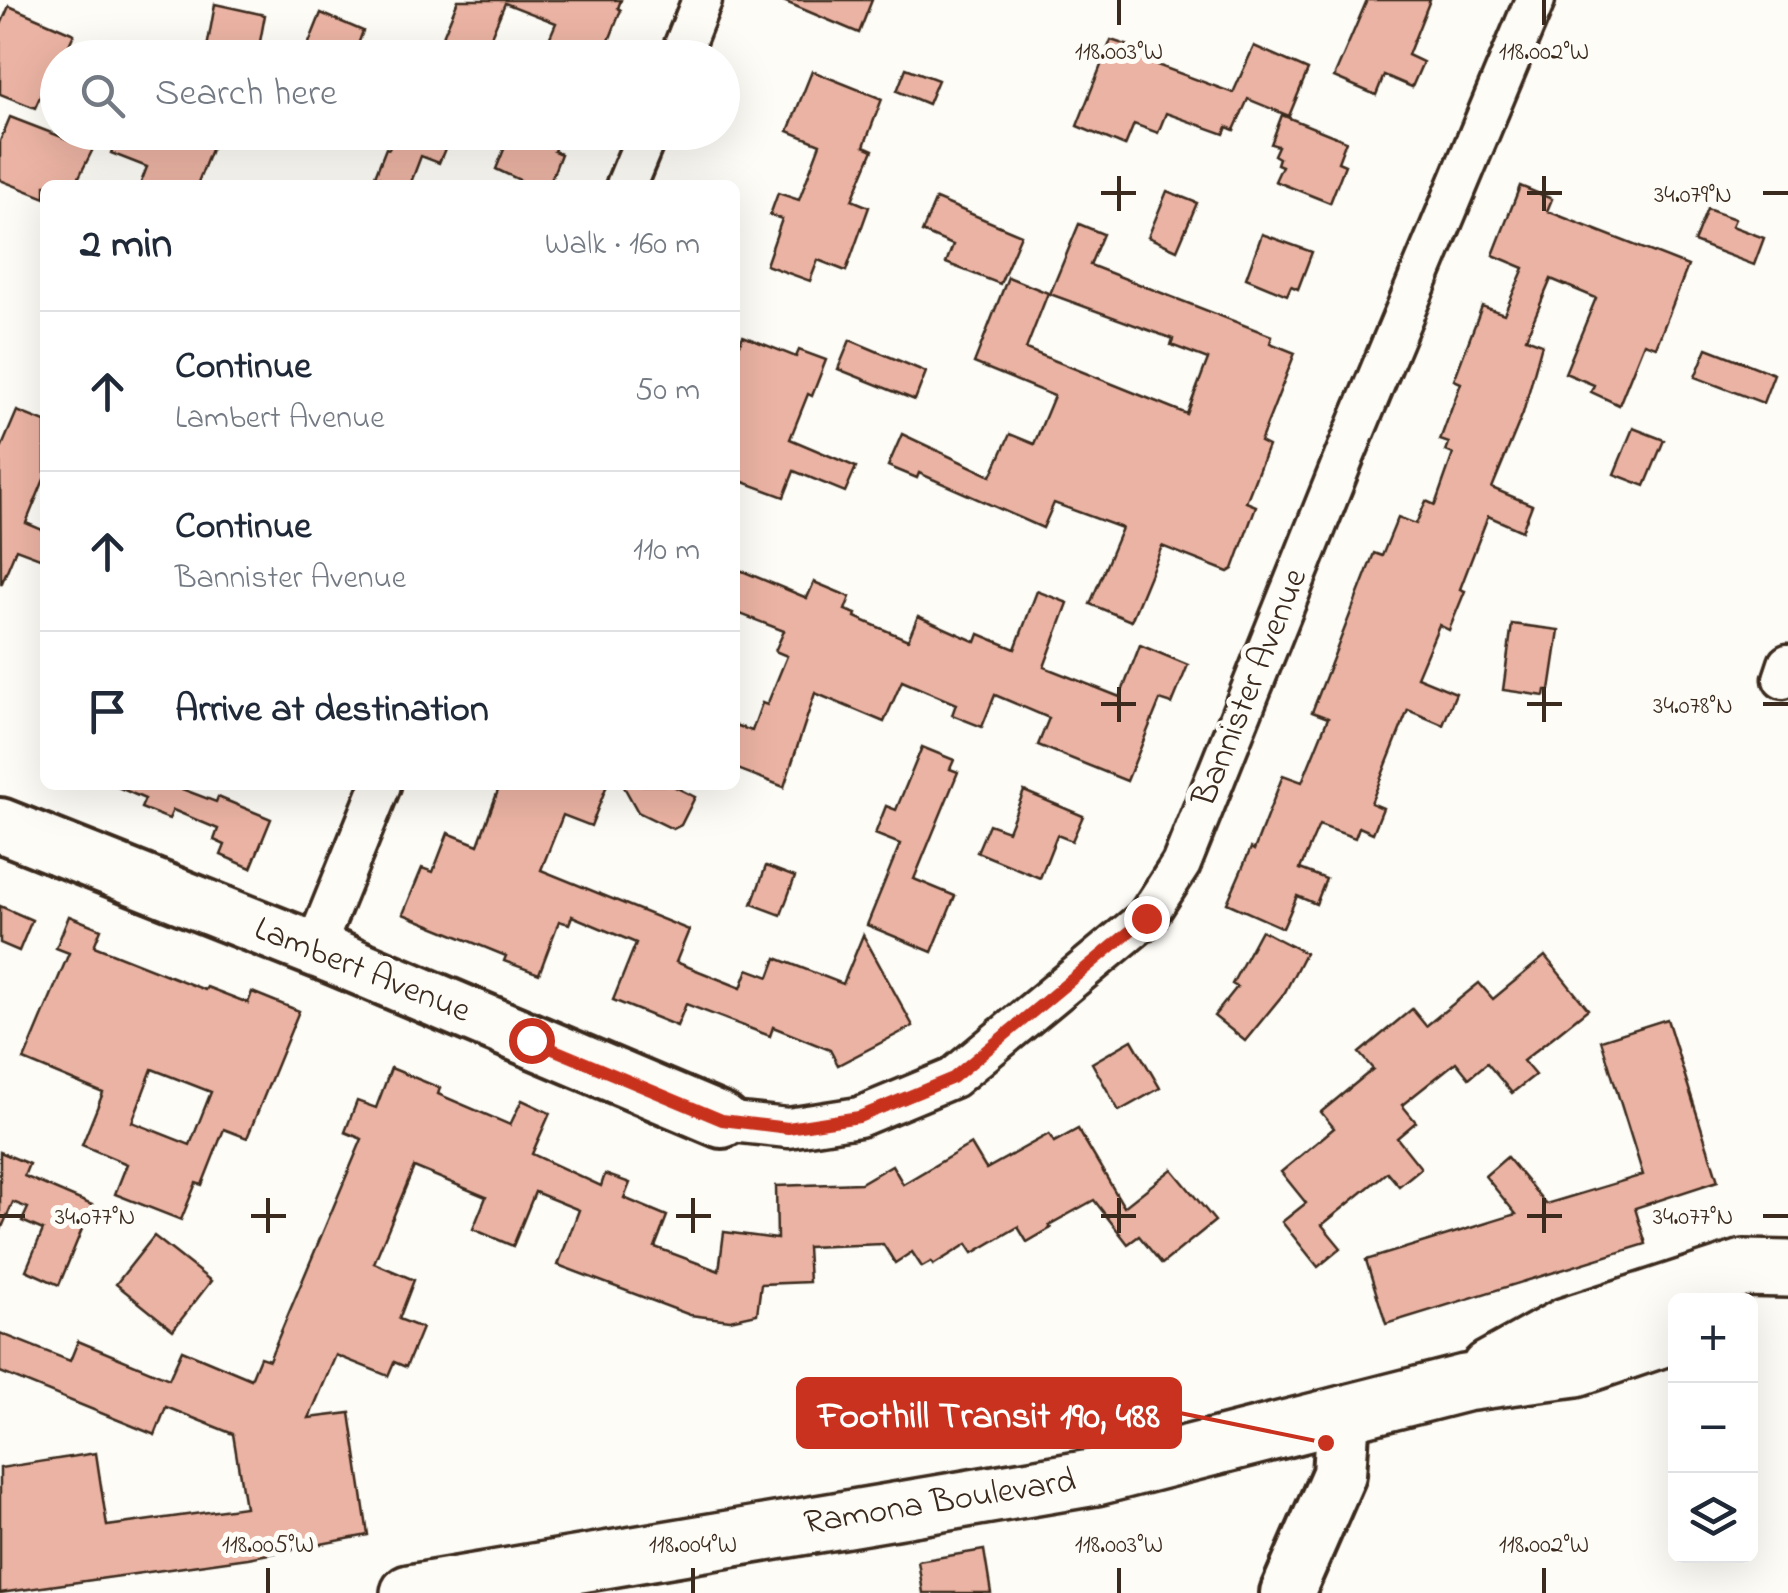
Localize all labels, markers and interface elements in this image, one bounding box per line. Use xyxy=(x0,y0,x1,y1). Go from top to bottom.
text: 118.003°W xyxy=(1075,35,1163,71)
text: 118.002°W xyxy=(1499,35,1589,71)
search box xyxy=(40,40,740,150)
text: Search here xyxy=(155,67,337,123)
icon: search xyxy=(75,68,130,123)
text: 34.079°N xyxy=(1654,178,1732,214)
text: 2 min xyxy=(80,215,172,276)
text: Walk · 160 m xyxy=(545,222,700,269)
text: Continue xyxy=(175,340,311,396)
icon: ahead xyxy=(80,364,135,419)
text: 50 m xyxy=(635,368,700,415)
text: Lambert Avenue xyxy=(175,396,385,443)
text: Continue xyxy=(175,500,311,556)
icon: ahead xyxy=(80,524,135,579)
text: 110 m xyxy=(633,528,700,575)
text: Bannister Avenue xyxy=(175,556,406,603)
street label: Bannister Avenue xyxy=(1180,561,1322,816)
text: Arrive at destination xyxy=(175,683,489,739)
icon: arrive xyxy=(80,684,135,739)
text: 34.078°N xyxy=(1653,689,1733,725)
route end xyxy=(1124,896,1170,942)
street label: Lambert Avenue xyxy=(246,904,478,1038)
route start xyxy=(509,1018,555,1064)
text: 34.077°N xyxy=(55,1200,135,1236)
text: 34.077°N xyxy=(1653,1200,1733,1236)
map controls xyxy=(1668,1293,1758,1563)
button: + xyxy=(1668,1293,1758,1383)
callout: Foothill Transit 190, 488 xyxy=(798,1379,1180,1447)
button: − xyxy=(1668,1383,1758,1473)
text: Foothill Transit 190, 488 xyxy=(816,1390,1160,1446)
street label: Ramona Boulevard xyxy=(800,1456,1080,1550)
button: layers xyxy=(1668,1473,1758,1563)
text: 118.005°W xyxy=(222,1528,314,1564)
text: 118.004°W xyxy=(649,1528,737,1564)
text: 118.003°W xyxy=(1075,1528,1163,1564)
text: 118.002°W xyxy=(1499,1528,1589,1564)

